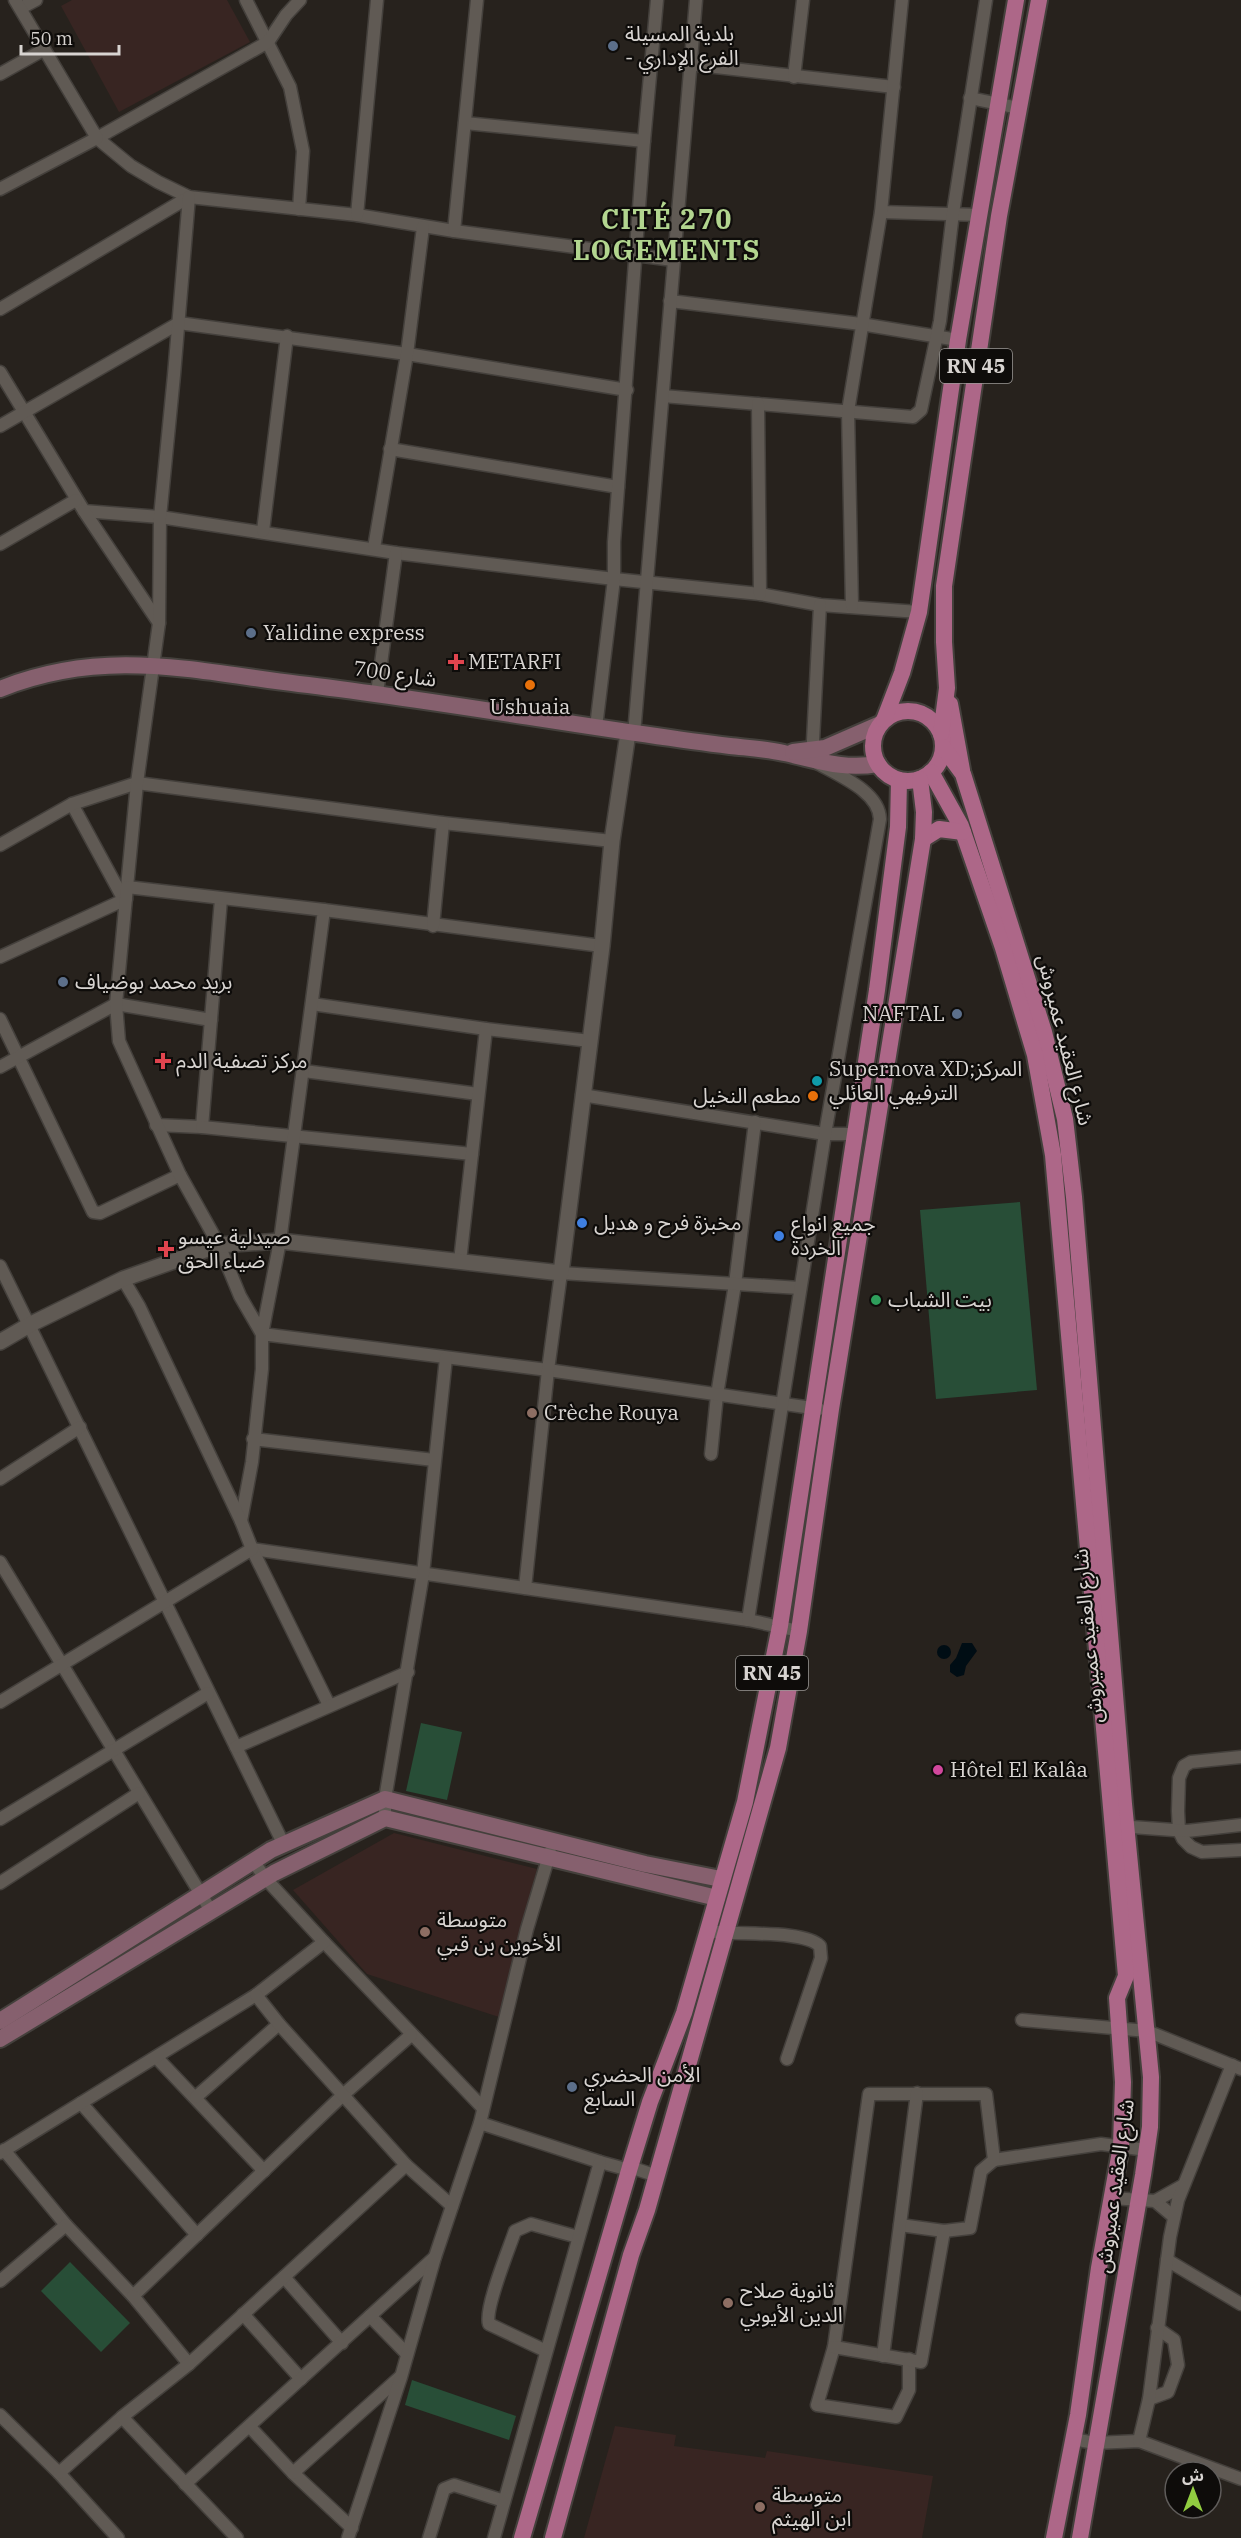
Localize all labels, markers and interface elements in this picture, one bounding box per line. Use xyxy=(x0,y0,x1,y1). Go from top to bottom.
scale bar xyxy=(21,18,118,56)
place label: بلدية المسيلة - الفرع الإداري xyxy=(625,19,739,74)
text: 50 m xyxy=(30,27,73,50)
marker: بلدية المسيلة - الفرع الإداري xyxy=(606,39,620,53)
district label: CITÉ 270 LOGEMENTS xyxy=(573,201,761,267)
road number: RN 45 xyxy=(940,349,1012,383)
place label: Yalidine express xyxy=(263,618,425,646)
marker: Yalidine express xyxy=(244,626,258,640)
place label: METARFI xyxy=(468,647,561,675)
street label: شارع 700 xyxy=(352,653,438,695)
marker: METARFI xyxy=(449,655,463,669)
marker: Ushuaia xyxy=(523,678,537,692)
place label: Ushuaia xyxy=(489,692,571,720)
street label: شارع العقيد عميروش xyxy=(1029,951,1101,1129)
place label: بريد محمد بوضياف xyxy=(75,967,232,995)
marker: بريد محمد بوضياف xyxy=(56,975,70,989)
place label: NAFTAL xyxy=(862,999,945,1027)
marker: NAFTAL xyxy=(950,1007,964,1021)
place label: مركز تصفية الدم xyxy=(176,1046,308,1077)
marker: مركز تصفية الدم xyxy=(154,1052,172,1070)
place label: Supernova XD;المركز الترفيهي العائلي xyxy=(829,1054,1022,1109)
marker: Supernova XD;المركز الترفيهي العائلي xyxy=(810,1074,824,1088)
place label: مطعم النخيل xyxy=(693,1081,801,1111)
marker: مطعم النخيل xyxy=(806,1089,820,1103)
place label: مخبزة فرح و هديل xyxy=(594,1208,742,1238)
place label: جميع انواع الخردة xyxy=(791,1209,876,1261)
marker: مخبزة فرح و هديل xyxy=(575,1216,589,1230)
place label: صيدلية عيسو ضياء الحق xyxy=(178,1222,291,1274)
marker: جميع انواع الخردة xyxy=(772,1229,786,1243)
marker: صيدلية عيسو ضياء الحق xyxy=(159,1242,173,1256)
place label: بيت الشباب xyxy=(888,1285,992,1313)
marker: بيت الشباب xyxy=(869,1293,883,1307)
place label: Crèche Rouya xyxy=(544,1398,679,1426)
marker: Crèche Rouya xyxy=(525,1406,539,1420)
street label: شارع العقيد عميروش xyxy=(1065,1547,1111,1725)
road number: RN 45 xyxy=(736,1656,808,1690)
place label: Hôtel El Kalâa xyxy=(950,1755,1088,1783)
marker: Hôtel El Kalâa xyxy=(931,1763,945,1777)
place label: متوسطة الأخوين بن قبي xyxy=(437,1905,561,1960)
marker: متوسطة الأخوين بن قبي xyxy=(418,1925,432,1939)
place label: الأمن الحضري السابع xyxy=(584,2060,701,2114)
marker: الأمن الحضري السابع xyxy=(565,2080,579,2094)
street label: شارع العقيد عميروش xyxy=(1088,2097,1142,2275)
place label: ثانوية صلاح الدين الأيوبي xyxy=(740,2276,843,2331)
marker: ثانوية صلاح الدين الأيوبي xyxy=(721,2296,735,2310)
north arrow xyxy=(1163,2460,1223,2520)
text: ش xyxy=(1182,2465,1204,2485)
place label: متوسطة ابن الهيثم xyxy=(772,2480,851,2534)
marker: متوسطة ابن الهيثم xyxy=(753,2500,767,2514)

